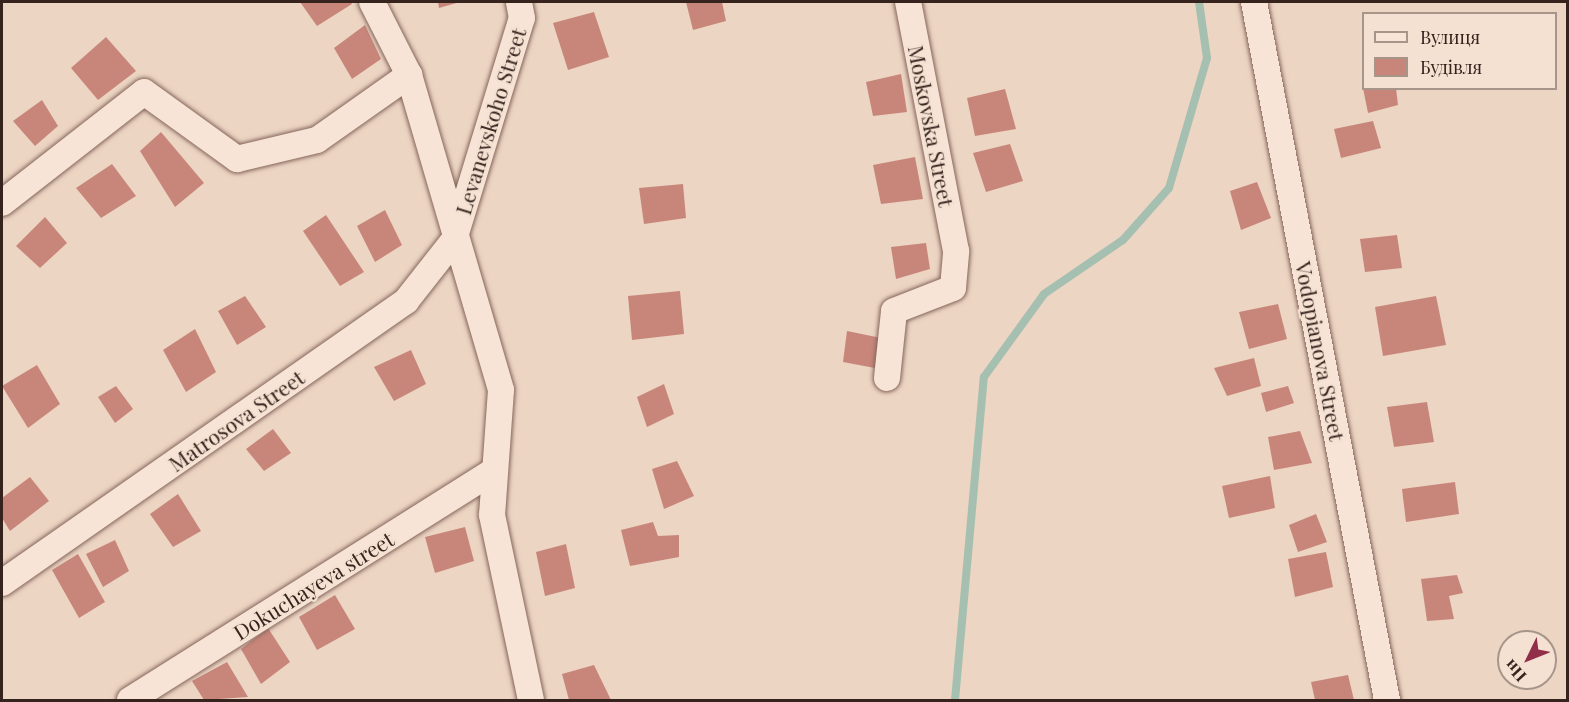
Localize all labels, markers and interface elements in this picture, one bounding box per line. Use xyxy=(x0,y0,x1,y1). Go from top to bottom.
legend xyxy=(1362,12,1557,90)
street label: Levanevskoho Street xyxy=(450,25,530,217)
text: Вулиця xyxy=(1420,25,1480,49)
street label: Moskovska Street xyxy=(904,43,960,209)
text: Будівля xyxy=(1420,55,1482,79)
street label: Vodopianova Street xyxy=(1291,259,1351,443)
street label: Matrosova Street xyxy=(163,364,309,476)
street label: Dokuchayeva street xyxy=(228,525,398,645)
north arrow xyxy=(1497,630,1557,690)
text: Пн xyxy=(1499,656,1530,687)

